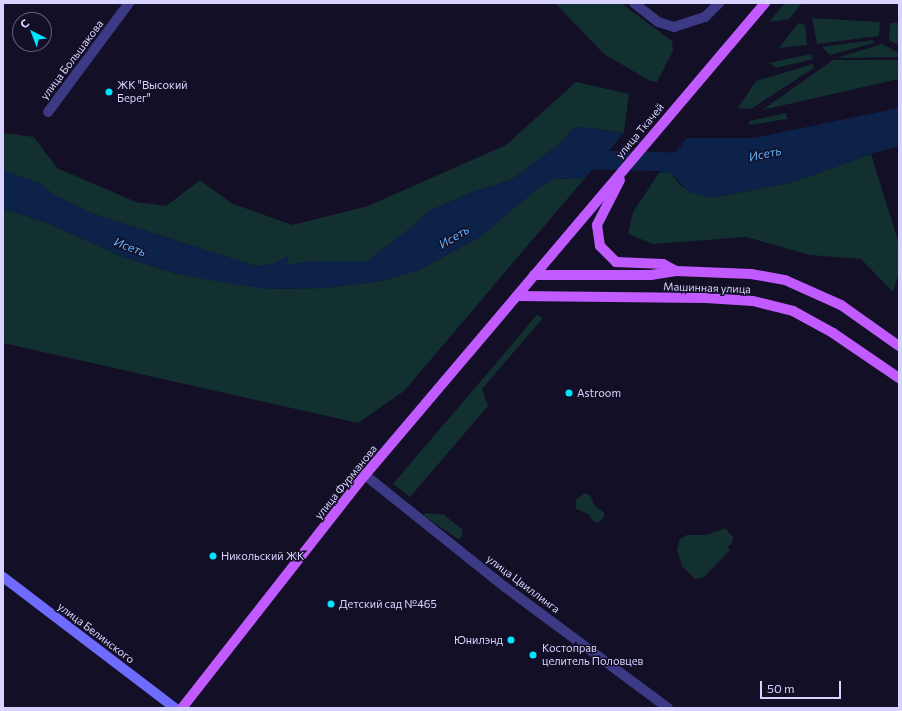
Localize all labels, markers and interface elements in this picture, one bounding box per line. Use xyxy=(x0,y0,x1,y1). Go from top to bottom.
north arrow xyxy=(12,12,52,52)
text: С xyxy=(17,16,31,31)
street label: улица Большакова xyxy=(38,18,106,102)
place label: ЖК "Высокий Берег" xyxy=(117,79,188,105)
marker: ЖК "Высокий Берег" xyxy=(104,87,114,97)
street label: улица Ткачей xyxy=(613,101,667,161)
water label: Исеть xyxy=(747,144,783,164)
water label: Исеть xyxy=(436,222,472,252)
water label: Исеть xyxy=(112,234,148,260)
street label: Машинная улица xyxy=(663,280,751,296)
place label: Astroom xyxy=(577,386,621,400)
marker: Astroom xyxy=(564,388,574,398)
street label: улица Фурманова xyxy=(312,442,380,522)
place label: Никольский ЖК xyxy=(221,549,304,563)
marker: Никольский ЖК xyxy=(208,551,218,561)
street label: улица Цвиллинга xyxy=(484,552,562,616)
place label: Детский сад №465 xyxy=(339,597,437,611)
marker: Детский сад №465 xyxy=(326,599,336,609)
street label: улица Белинского xyxy=(55,600,137,666)
place label: Юнилэнд xyxy=(454,633,503,647)
marker: Юнилэнд xyxy=(506,635,516,645)
place label: Костоправ целитель Половцев xyxy=(542,642,643,668)
marker: Костоправ целитель Половцев xyxy=(527,649,539,661)
scale bar xyxy=(762,673,843,699)
text: 50 m xyxy=(767,681,795,695)

